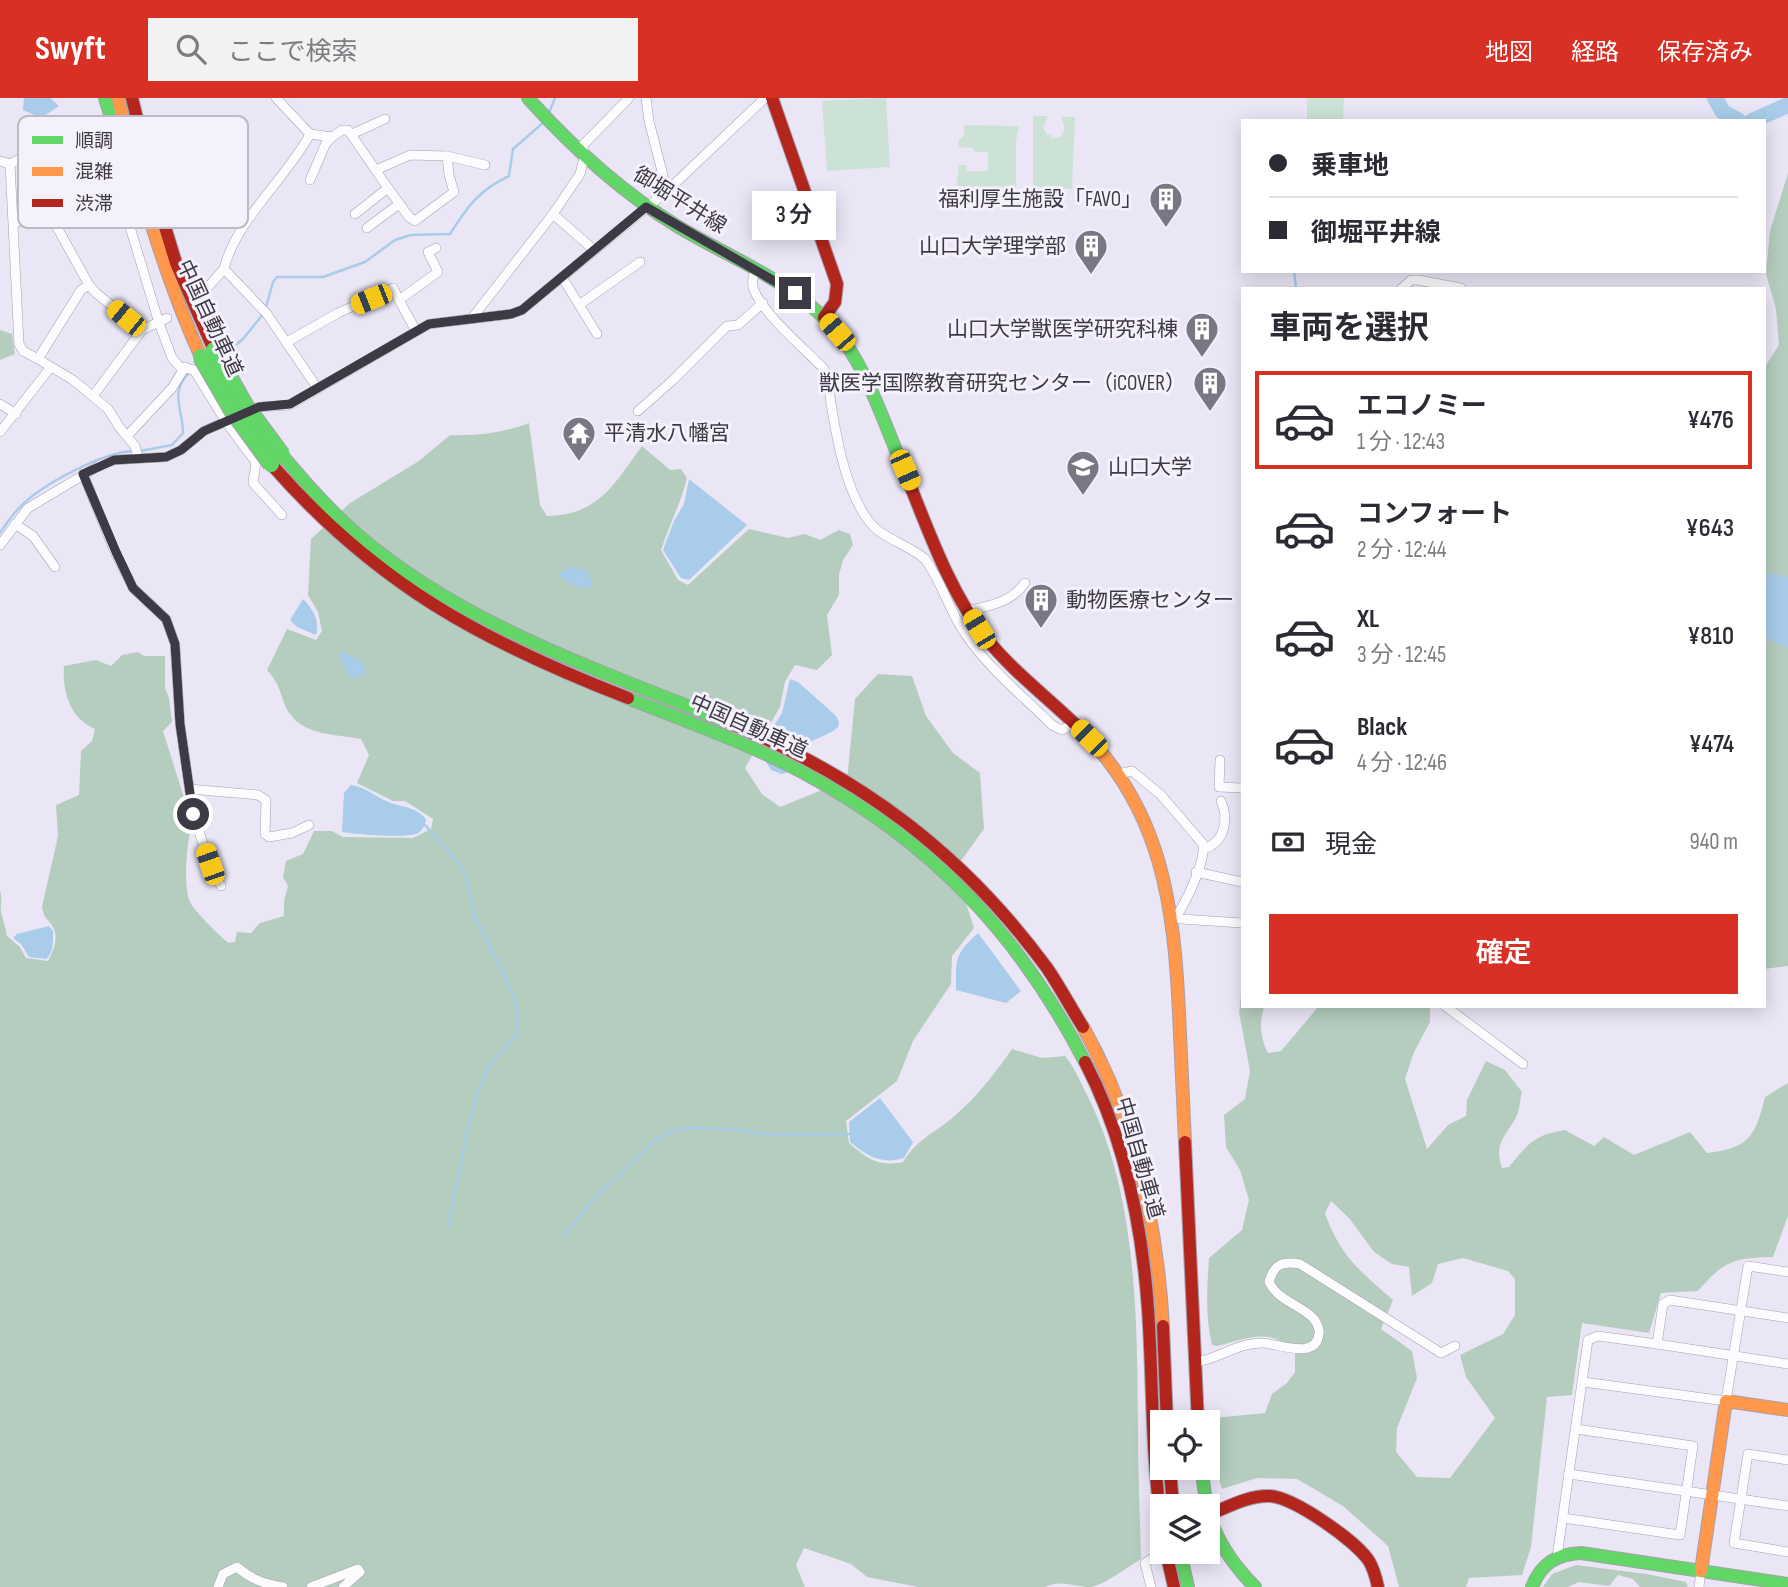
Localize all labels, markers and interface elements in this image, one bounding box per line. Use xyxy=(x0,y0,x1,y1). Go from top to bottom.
search box xyxy=(148,18,638,81)
text: Swyft xyxy=(35,29,106,69)
icon: search xyxy=(172,30,210,68)
text: ここで検索 xyxy=(228,37,358,68)
text: 地図 xyxy=(1485,38,1533,67)
text: 経路 xyxy=(1571,38,1619,67)
text: 保存済み xyxy=(1657,38,1753,67)
legend xyxy=(18,116,248,228)
text: 順調 xyxy=(75,130,113,153)
text: 乗車地 xyxy=(1311,151,1389,182)
text: 混雑 xyxy=(75,161,113,184)
street label: 御堀平井線 xyxy=(629,162,731,239)
building icon: 福利厚生施設「FAVO」 xyxy=(1147,180,1185,229)
place label: 福利厚生施設「FAVO」 xyxy=(938,187,1142,212)
callout: 3 分 xyxy=(753,192,837,240)
text: 渋滞 xyxy=(75,193,113,216)
text: 3 分 xyxy=(776,201,812,229)
text: 御堀平井線 xyxy=(1311,218,1441,249)
building icon: 山口大学理学部 xyxy=(1072,227,1110,276)
place label: 山口大学理学部 xyxy=(919,234,1066,259)
street label: 中国自動車道 xyxy=(172,256,248,381)
route end xyxy=(779,277,811,309)
car xyxy=(348,281,395,317)
car xyxy=(104,297,149,339)
car xyxy=(816,309,859,355)
text: 車両を選択 xyxy=(1269,309,1429,348)
building icon: 山口大学獣医学研究科棟 xyxy=(1183,310,1221,359)
place label: 山口大学獣医学研究科棟 xyxy=(947,317,1178,342)
building icon: 獣医学国際教育研究センター（iCOVER） xyxy=(1191,364,1229,413)
place label: 獣医学国際教育研究センター（iCOVER） xyxy=(819,371,1186,396)
icon: car xyxy=(1273,389,1336,452)
text: エコノミー xyxy=(1357,391,1487,422)
text: ¥476 xyxy=(1687,405,1734,436)
temple icon: 平清水八幡宮 xyxy=(560,414,598,463)
place label: 平清水八幡宮 xyxy=(604,421,730,446)
text: 1 分 · 12:43 xyxy=(1357,428,1445,456)
car xyxy=(887,447,924,493)
school or university icon: 山口大学 xyxy=(1064,448,1102,497)
place label: 山口大学 xyxy=(1108,455,1192,480)
icon: car xyxy=(1273,497,1336,560)
text: コンフォート xyxy=(1357,499,1512,530)
text: ¥643 xyxy=(1686,513,1734,544)
text: 2 分 · 12:44 xyxy=(1357,536,1446,564)
building icon: 動物医療センター xyxy=(1022,581,1060,630)
place label: 動物医療センター xyxy=(1066,588,1234,613)
text: XL xyxy=(1357,604,1379,635)
icon: car xyxy=(1273,605,1336,668)
car xyxy=(960,606,999,652)
text: ¥810 xyxy=(1687,621,1734,652)
text: 3 分 · 12:45 xyxy=(1357,641,1446,669)
street label: 中国自動車道 xyxy=(686,689,811,764)
text: Black xyxy=(1357,712,1407,743)
icon: car xyxy=(1273,713,1336,776)
car xyxy=(1067,716,1112,760)
text: ¥474 xyxy=(1689,729,1734,760)
text: 4 分 · 12:46 xyxy=(1357,749,1447,777)
route start xyxy=(177,798,209,830)
icon: cash xyxy=(1269,823,1307,861)
text: 940 m xyxy=(1690,828,1738,856)
text: 現金 xyxy=(1325,830,1377,861)
car xyxy=(194,841,227,887)
button: 確定 xyxy=(1269,914,1738,994)
street label: 中国自動車道 xyxy=(1110,1094,1169,1222)
map controls xyxy=(1150,1410,1220,1564)
button: locate xyxy=(1150,1410,1220,1480)
button: layers xyxy=(1150,1494,1220,1564)

